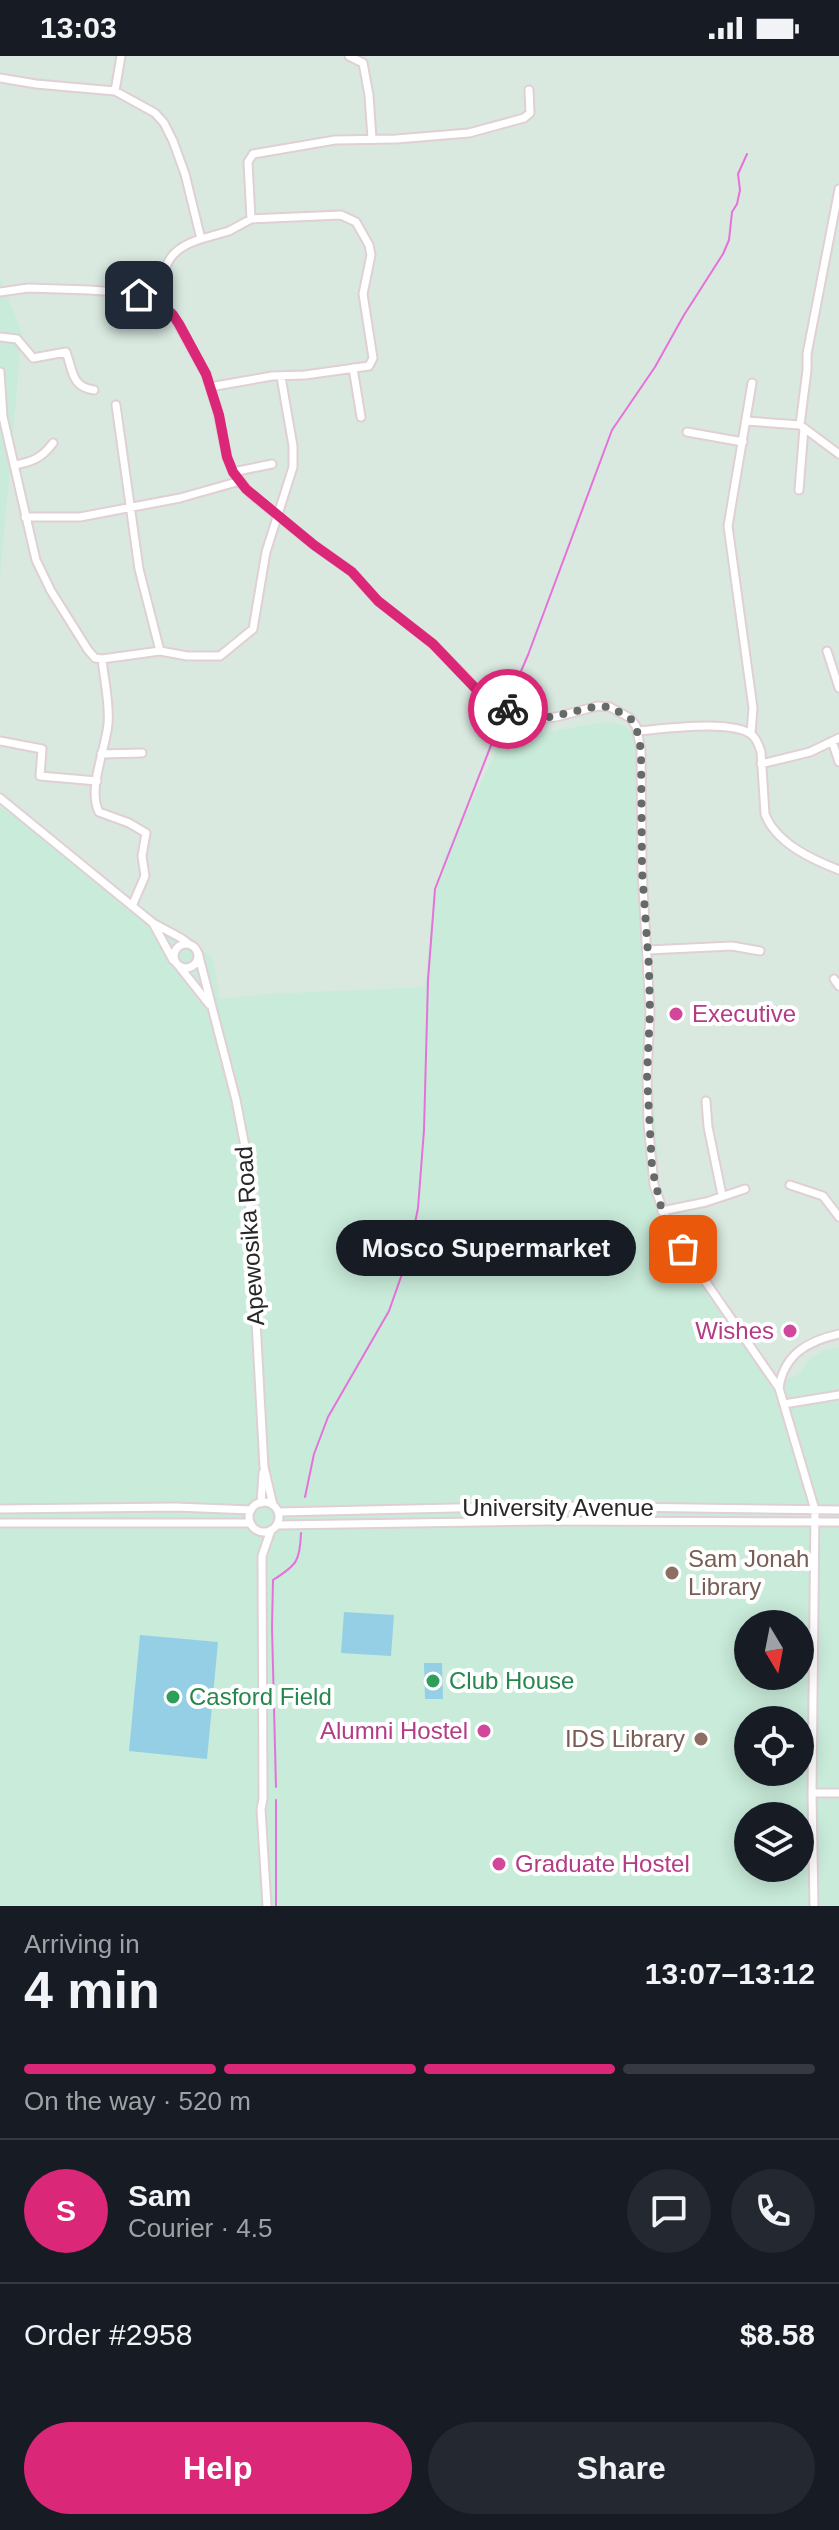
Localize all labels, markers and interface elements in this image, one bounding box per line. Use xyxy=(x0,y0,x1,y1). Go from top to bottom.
text: 13:03 xyxy=(40,11,117,44)
pin xyxy=(105,261,173,329)
icon: home xyxy=(117,273,161,317)
courier xyxy=(468,669,548,749)
icon: bike xyxy=(486,687,530,731)
place label: Executive xyxy=(692,1000,796,1027)
marker: Executive xyxy=(667,1005,685,1023)
street label: Apewosika Road xyxy=(230,1145,269,1327)
pin xyxy=(649,1215,717,1283)
callout: Mosco Supermarket xyxy=(335,1221,635,1277)
icon: bag xyxy=(661,1227,705,1271)
text: Mosco Supermarket xyxy=(362,1233,610,1263)
place label: Wishes xyxy=(695,1317,774,1344)
marker: Wishes xyxy=(781,1322,799,1340)
street label: University Avenue xyxy=(462,1494,654,1521)
place label: Sam Jonah Library xyxy=(688,1545,809,1600)
marker: Sam Jonah Library xyxy=(663,1564,681,1582)
north arrow xyxy=(734,1610,814,1690)
map controls xyxy=(734,1610,814,1882)
place label: Club House xyxy=(449,1667,574,1694)
marker: Club House xyxy=(424,1672,442,1690)
place label: Casford Field xyxy=(189,1683,332,1710)
marker: Casford Field xyxy=(164,1688,182,1706)
button: locate xyxy=(734,1706,814,1786)
place label: Alumni Hostel xyxy=(320,1717,468,1744)
marker: Alumni Hostel xyxy=(475,1722,493,1740)
place label: IDS Library xyxy=(565,1725,685,1752)
marker: IDS Library xyxy=(692,1730,710,1748)
button: layers xyxy=(734,1802,814,1882)
place label: Graduate Hostel xyxy=(515,1850,690,1877)
marker: Graduate Hostel xyxy=(490,1855,508,1873)
text: Arriving in xyxy=(24,1929,140,1959)
text: 13:07–13:12 xyxy=(645,1957,815,1990)
text: 4 min xyxy=(24,1961,160,2019)
text: On the way · 520 m xyxy=(24,2086,251,2116)
button: chat xyxy=(627,2169,711,2253)
button: phone xyxy=(731,2169,815,2253)
text: Sam xyxy=(128,2179,191,2212)
text: S xyxy=(56,2194,76,2227)
text: Courier · 4.5 xyxy=(128,2213,273,2243)
text: Order #2958 xyxy=(24,2318,192,2351)
text: $8.58 xyxy=(740,2318,815,2351)
button: Help xyxy=(24,2422,412,2514)
button: Share xyxy=(428,2422,815,2514)

